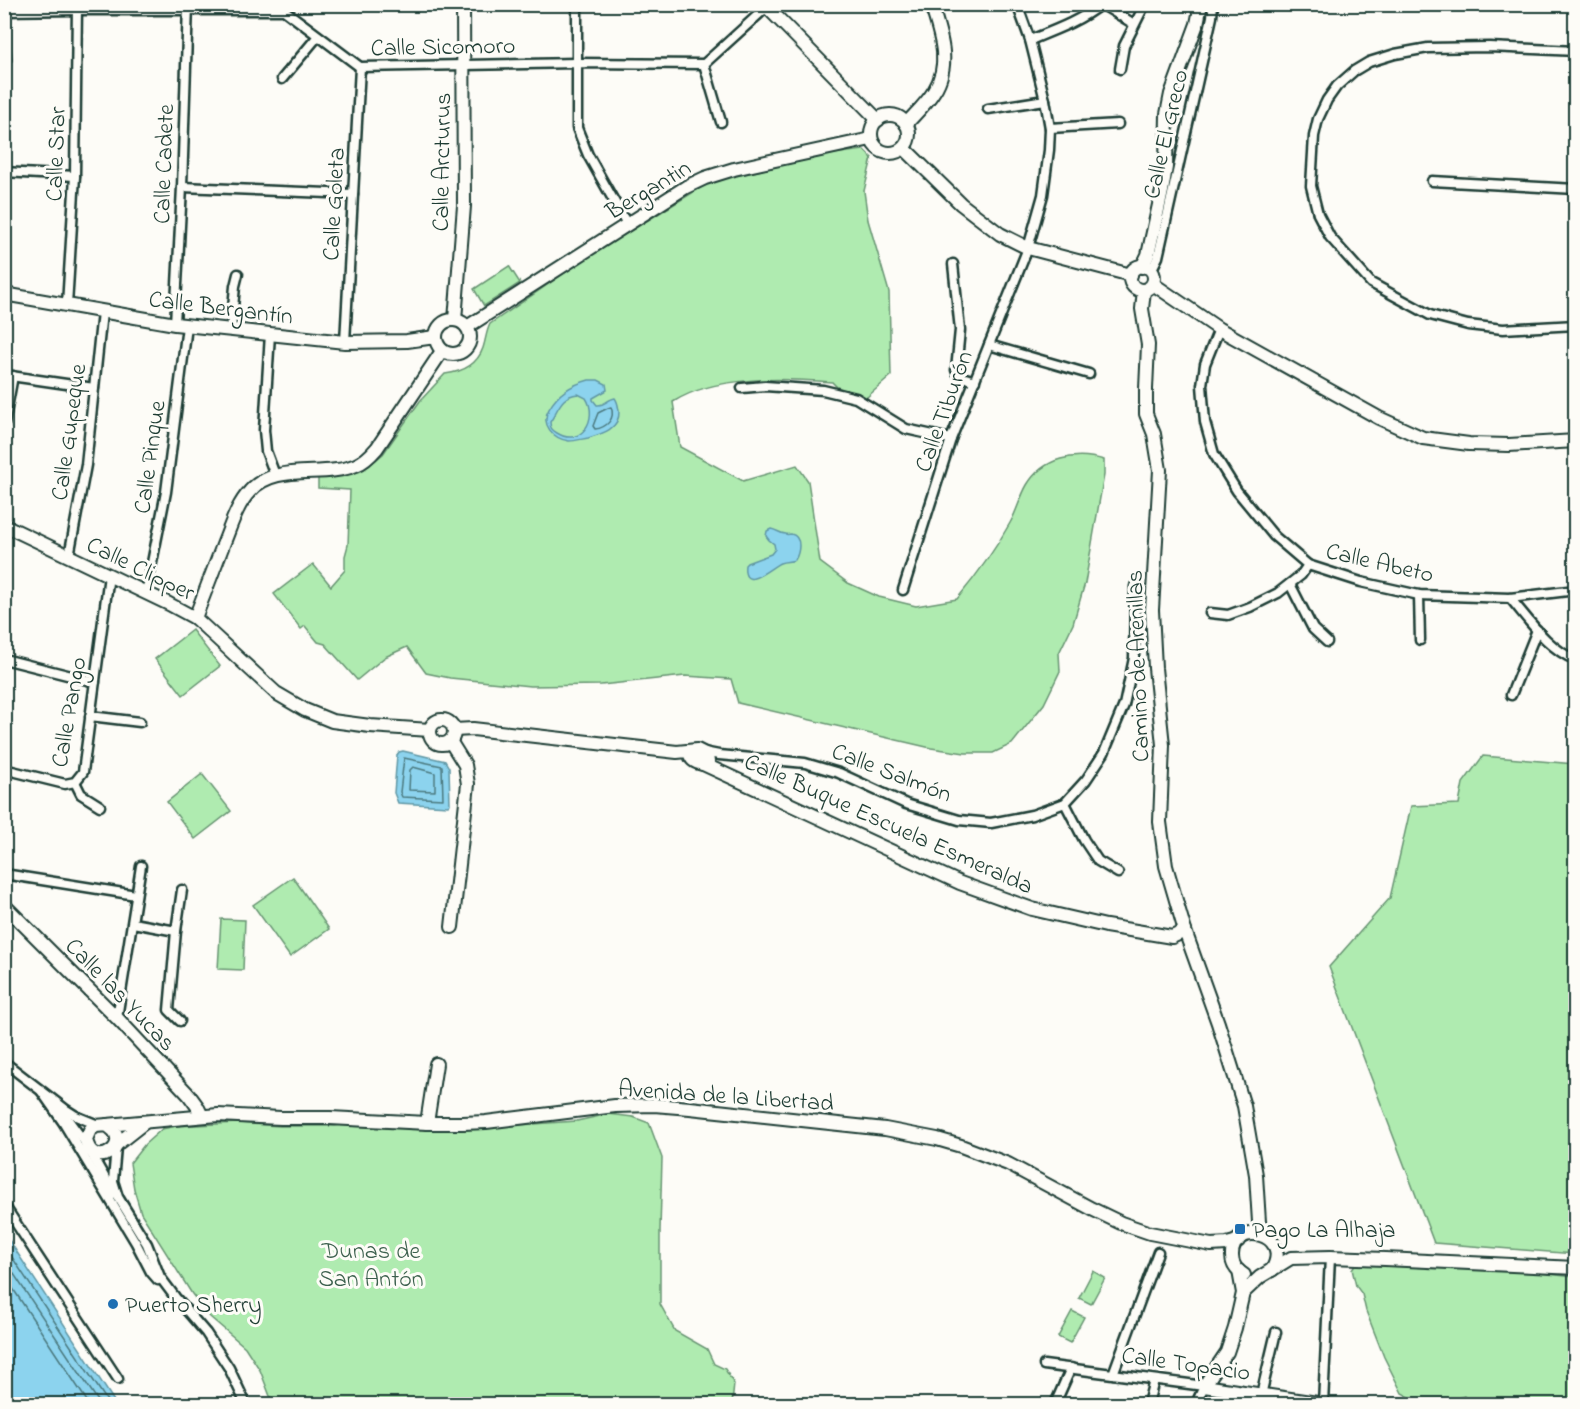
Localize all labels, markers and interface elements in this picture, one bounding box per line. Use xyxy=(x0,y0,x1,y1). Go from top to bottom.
street label: Calle Sicomoro xyxy=(370,30,516,67)
street label: Calle El Greco xyxy=(1136,66,1199,203)
street label: Calle Arcturus xyxy=(425,92,462,232)
street label: Calle Cadete xyxy=(146,103,185,225)
street label: Calle Star xyxy=(38,106,77,202)
street label: Calle Goleta xyxy=(315,147,356,262)
street label: Bergantin xyxy=(599,152,699,231)
street label: Calle Bergantín xyxy=(147,283,295,336)
street label: Calle Tiburón xyxy=(907,346,984,478)
street label: Calle Gupeque xyxy=(44,361,97,503)
street label: Calle Pinque xyxy=(126,398,177,516)
street label: Calle Clipper xyxy=(80,529,201,612)
street label: Calle Abeto xyxy=(1322,535,1437,594)
street label: Camino de Arenillas xyxy=(1119,569,1160,762)
street label: Calle Pango xyxy=(44,654,97,770)
street label: Calle Salmón xyxy=(826,735,956,813)
street label: Calle Buque Escuela Esmeralda xyxy=(738,746,1038,905)
street label: Calle las Yucas xyxy=(56,931,183,1061)
street label: Avenida de la Libertad xyxy=(617,1073,835,1123)
place label: Pago La Alhaja xyxy=(1252,1214,1395,1249)
marker: Pago La Alhaja xyxy=(1233,1222,1247,1236)
park label: Dunas de San Antón xyxy=(318,1235,424,1298)
place label: Puerto Sherry xyxy=(125,1289,262,1325)
marker: Puerto Sherry xyxy=(106,1297,120,1311)
street label: Calle Topacio xyxy=(1119,1339,1252,1392)

